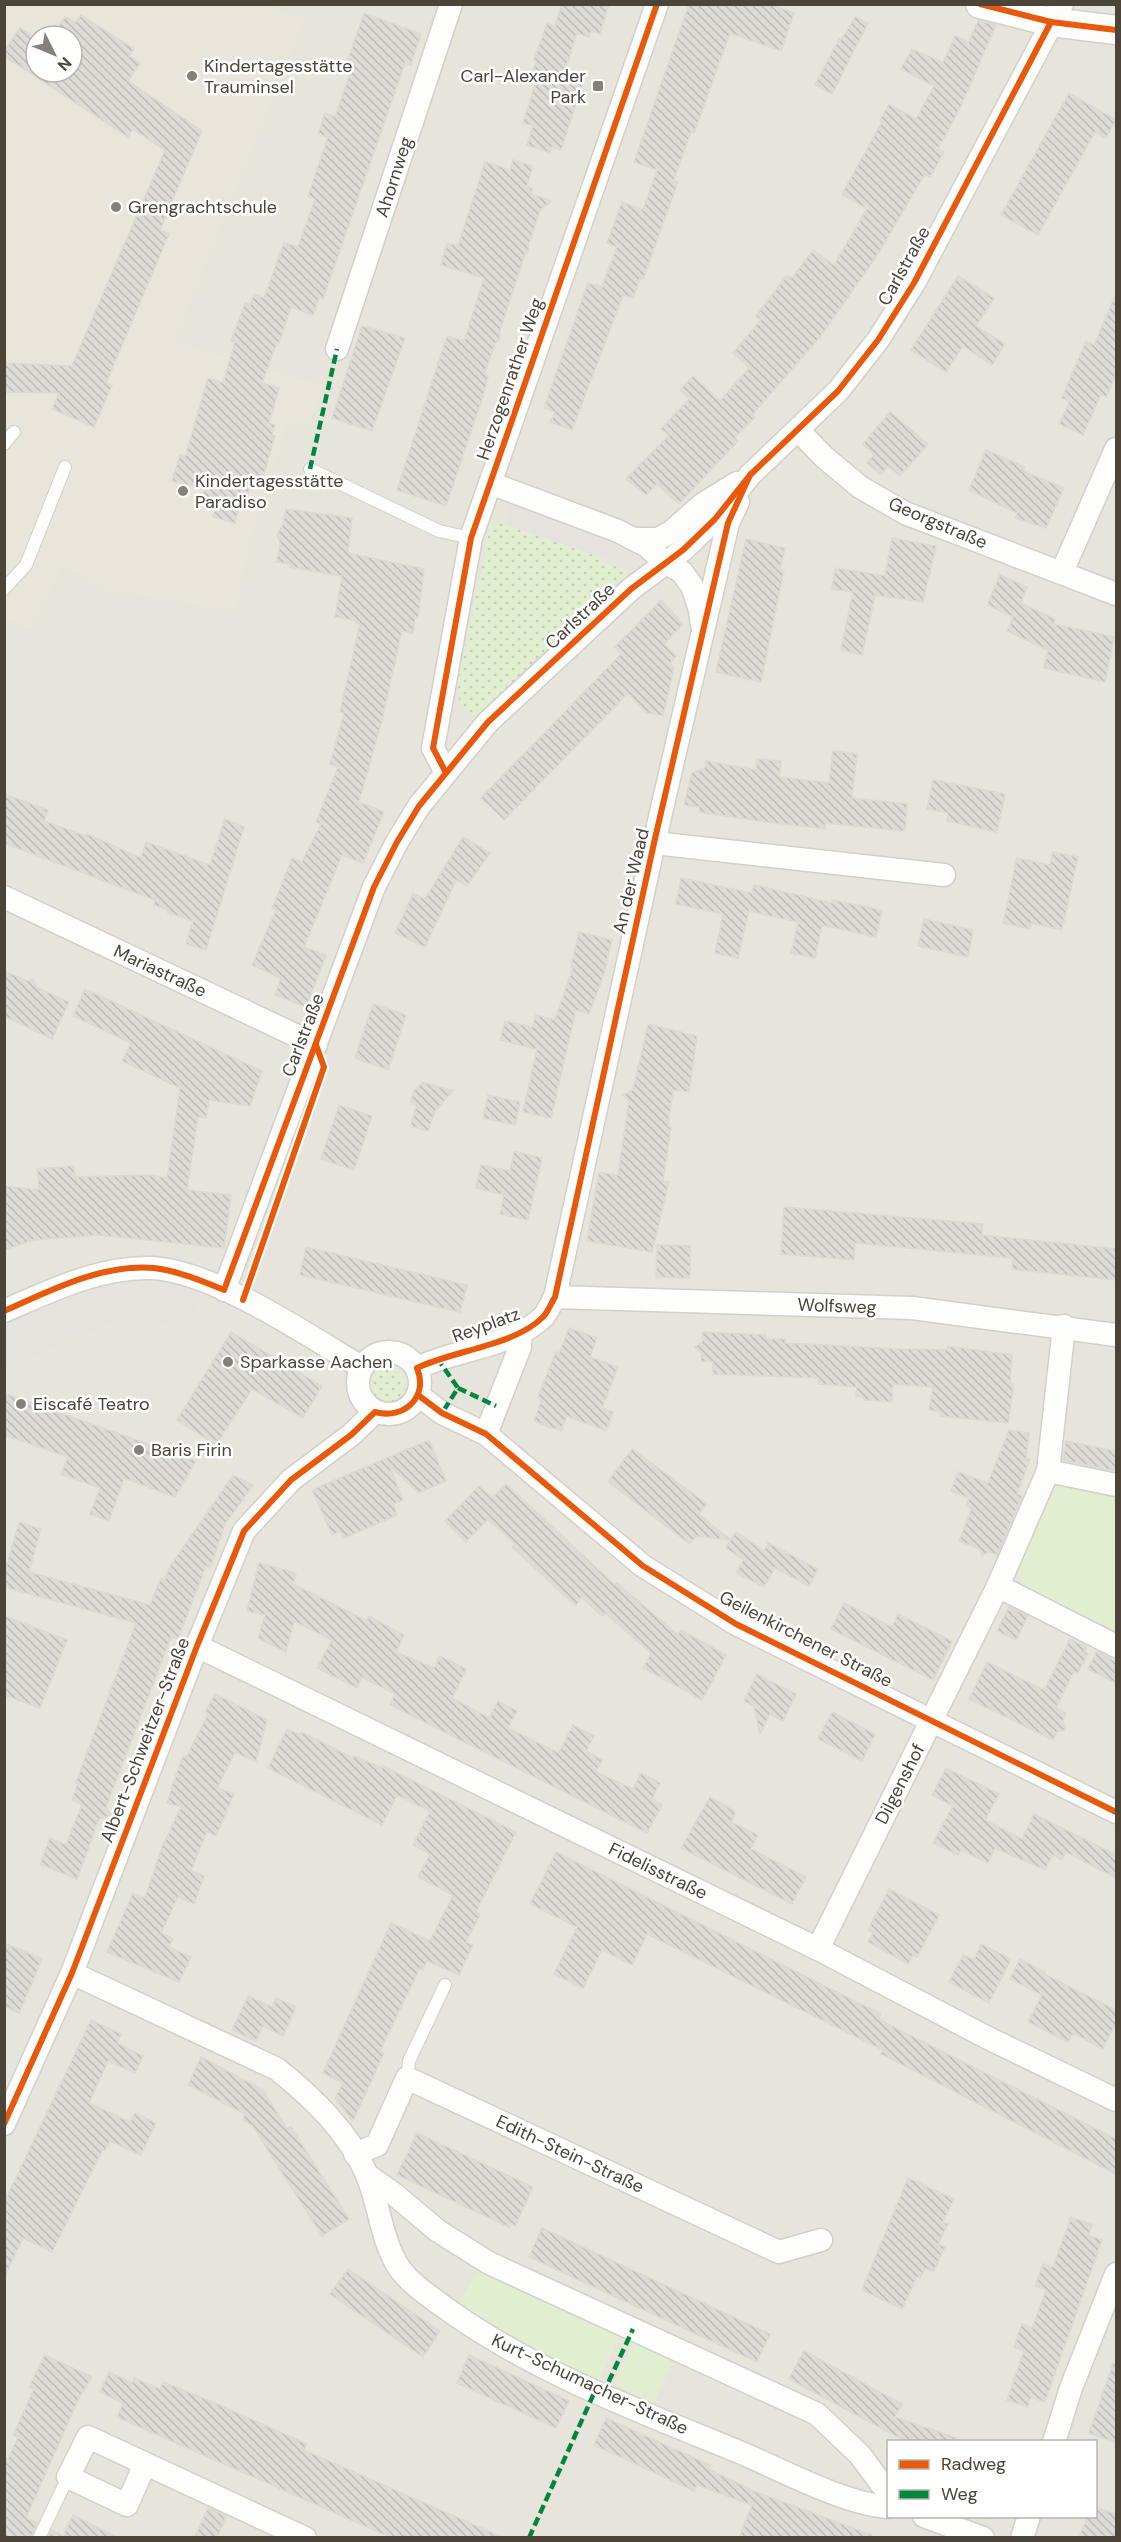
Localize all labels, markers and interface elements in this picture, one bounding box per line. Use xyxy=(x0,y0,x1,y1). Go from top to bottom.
north arrow xyxy=(24,24,84,84)
text: N xyxy=(53,52,76,75)
place label: Kindertagesstätte Trauminsel xyxy=(204,54,352,99)
place label: Carl-Alexander Park xyxy=(460,64,586,109)
marker: Kindertagesstätte Trauminsel xyxy=(185,69,199,83)
marker: Carl-Alexander Park xyxy=(591,79,605,93)
street label: Ahornweg xyxy=(370,134,418,220)
place label: Grengrachtschule xyxy=(128,195,277,219)
marker: Grengrachtschule xyxy=(109,200,123,214)
street label: Carlstraße xyxy=(872,222,936,310)
street label: Herzogenrather Weg xyxy=(471,295,549,463)
place label: Kindertagesstätte Paradiso xyxy=(195,469,343,514)
marker: Kindertagesstätte Paradiso xyxy=(176,484,190,498)
street label: Georgstraße xyxy=(885,491,991,555)
street label: Carlstraße xyxy=(540,577,620,655)
street label: An der Waad xyxy=(607,826,655,936)
street label: Mariastraße xyxy=(110,939,210,1003)
street label: Carlstraße xyxy=(276,990,330,1080)
street label: Wolfsweg xyxy=(797,1293,877,1319)
street label: Reyplatz xyxy=(449,1302,523,1348)
place label: Sparkasse Aachen xyxy=(240,1350,393,1374)
marker: Sparkasse Aachen xyxy=(221,1355,235,1369)
place label: Eiscafé Teatro xyxy=(33,1392,150,1416)
marker: Eiscafé Teatro xyxy=(14,1397,28,1411)
place label: Baris Firin xyxy=(151,1438,232,1462)
marker: Baris Firin xyxy=(132,1443,146,1457)
street label: Geilenkirchener Straße xyxy=(715,1585,897,1693)
street label: Albert-Schweitzer-Straße xyxy=(95,1634,195,1846)
street label: Dilgenshof xyxy=(870,1740,930,1828)
street label: Fidelisstraße xyxy=(605,1837,711,1905)
street label: Edith-Stein-Straße xyxy=(492,2109,648,2199)
street label: Kurt-Schumacher-Straße xyxy=(488,2328,692,2440)
legend xyxy=(887,2440,1097,2518)
text: Radweg xyxy=(941,2452,1006,2476)
text: Weg xyxy=(941,2482,978,2506)

